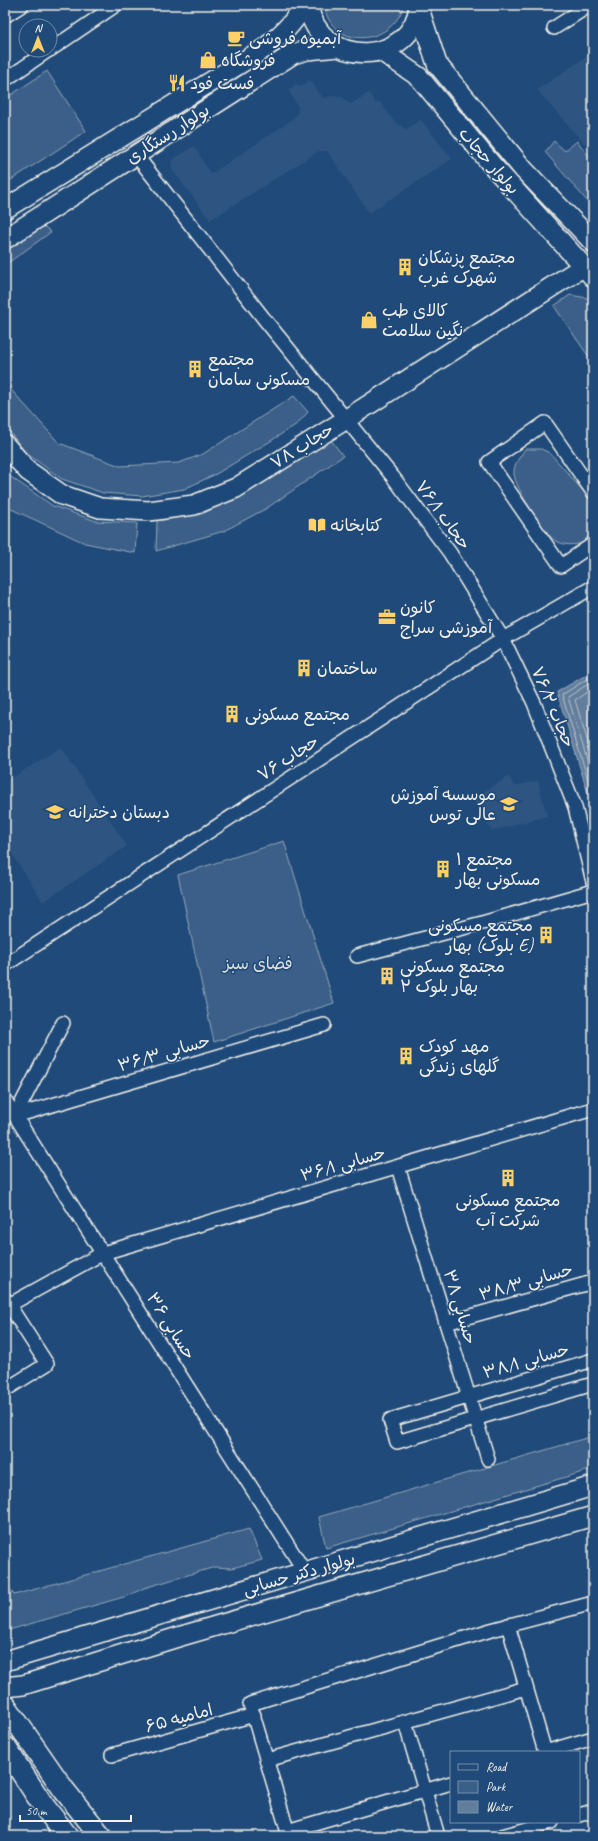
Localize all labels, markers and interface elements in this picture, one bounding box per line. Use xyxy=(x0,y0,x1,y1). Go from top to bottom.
north arrow xyxy=(18,18,58,58)
text: N xyxy=(35,21,44,35)
cafe icon: آبمیوه فروشی xyxy=(226,28,246,48)
place label: آبمیوه فروشی xyxy=(249,28,342,49)
shop icon: فروشگاه xyxy=(198,50,218,70)
place label: فروشگاه xyxy=(221,50,275,71)
restaurant icon: فست فود xyxy=(167,73,187,93)
place label: فست فود xyxy=(190,73,254,94)
street label: بولوار رستگاری xyxy=(122,99,214,170)
street label: بولوار حجاب xyxy=(453,123,524,200)
place label: مجتمع پزشکان شهرک غرب xyxy=(418,247,515,288)
building icon: مجتمع پزشکان شهرک غرب xyxy=(395,257,415,277)
place label: کالای طب نگین سلامت xyxy=(382,300,463,341)
shop icon: کالای طب نگین سلامت xyxy=(359,310,379,330)
place label: مجتمع مسکونی سامان xyxy=(208,349,310,390)
building icon: مجتمع مسکونی سامان xyxy=(185,359,205,379)
street label: حجاب ۷۸ xyxy=(267,418,337,474)
street label: حجاب ۷۶/۱ xyxy=(411,476,475,554)
library icon: کتابخانه xyxy=(307,515,327,535)
place label: کتابخانه xyxy=(330,515,382,536)
place label: کانون آموزشی سراج xyxy=(400,597,493,639)
office icon: کانون آموزشی سراج xyxy=(377,607,397,627)
building icon: ساختمان xyxy=(294,658,314,678)
place label: ساختمان xyxy=(317,658,378,679)
street label: حجاب ۷۶/۲ xyxy=(527,663,579,751)
building icon: مجتمع مسکونی xyxy=(222,704,242,724)
place label: مجتمع مسکونی xyxy=(245,704,350,726)
street label: حجاب ۷۶ xyxy=(253,730,323,786)
place label: موسسه آموزش عالی توس xyxy=(391,784,496,825)
school or university icon: موسسه آموزش عالی توس xyxy=(499,794,519,814)
school or university icon: دبستان دخترانه xyxy=(45,802,65,822)
place label: دبستان دخترانه xyxy=(68,802,170,823)
place label: ۱ مجتمع مسکونی بهار xyxy=(454,849,540,890)
building icon: ۱ مجتمع مسکونی بهار xyxy=(433,859,453,879)
place label: مجتمع مسکونی بهار (بلوک E) xyxy=(428,915,534,957)
building icon: مجتمع مسکونی بهار (بلوک E) xyxy=(536,925,556,945)
park label: فضای سبز xyxy=(221,953,293,974)
place label: مجتمع مسکونی بهار بلوک ۲ xyxy=(400,956,505,998)
building icon: مجتمع مسکونی بهار بلوک ۲ xyxy=(377,966,397,986)
street label: حسابی ۳۶/۳ xyxy=(115,1030,213,1076)
place label: مهد کودک گلهای زندگی xyxy=(419,1036,500,1077)
building icon: مهد کودک گلهای زندگی xyxy=(396,1046,416,1066)
street label: حسابی ۳۶/۱ xyxy=(298,1142,388,1186)
building icon: مجتمع مسکونی شرکت آب xyxy=(498,1168,518,1188)
place label: مجتمع مسکونی شرکت آب xyxy=(456,1190,560,1231)
street label: حسابی ۳۸/۳ xyxy=(477,1259,575,1305)
street label: حسابی ۳۸ xyxy=(439,1267,481,1347)
street label: حسابی ۳۶ xyxy=(142,1288,200,1364)
street label: حسابی ۳۸/۱ xyxy=(480,1339,572,1383)
street label: بولوار دکتر حسابی xyxy=(240,1548,358,1601)
street label: امامیه ۶۵ xyxy=(143,1699,215,1737)
legend xyxy=(450,1751,580,1823)
text: Road xyxy=(486,1759,508,1775)
text: Park xyxy=(486,1779,507,1795)
scale bar xyxy=(20,1797,131,1823)
text: Water xyxy=(486,1799,514,1815)
text: 50 m xyxy=(26,1803,48,1819)

